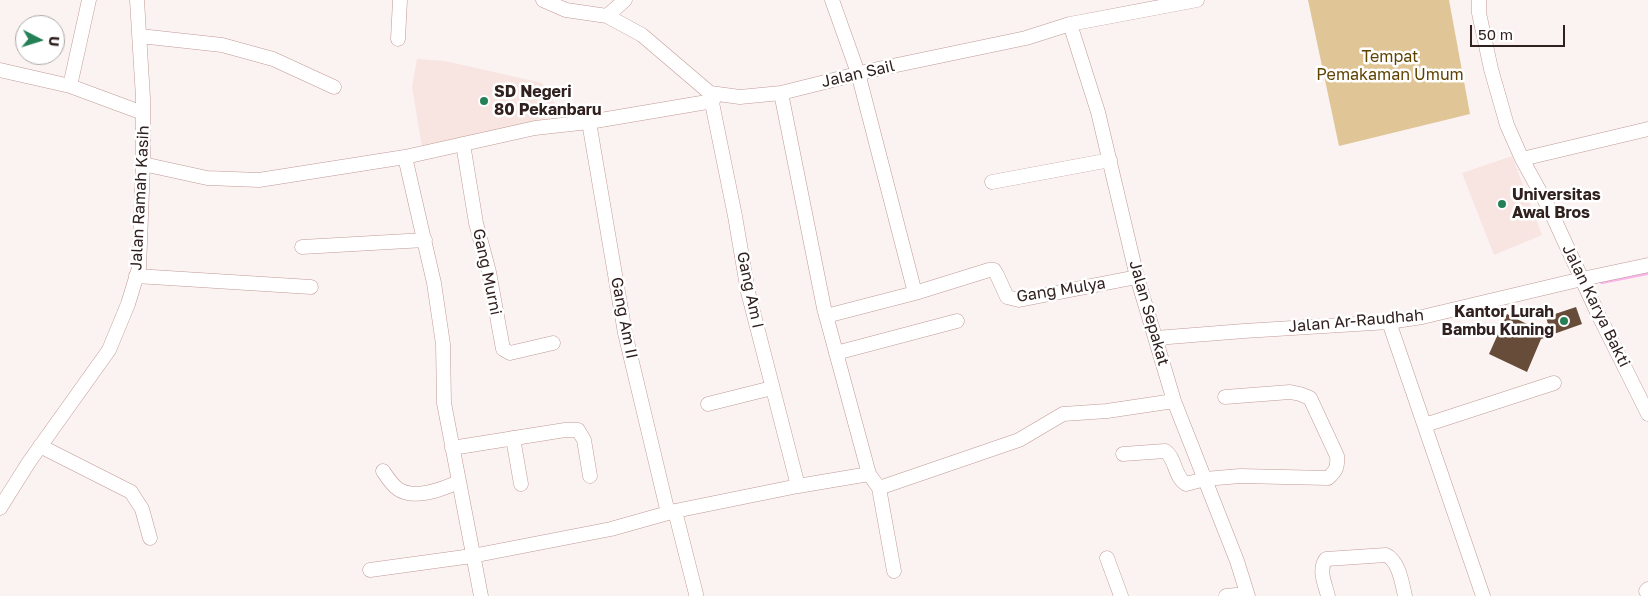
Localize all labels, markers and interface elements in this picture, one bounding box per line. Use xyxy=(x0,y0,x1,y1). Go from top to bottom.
north arrow xyxy=(15,15,65,65)
scale bar xyxy=(1473,15,1568,47)
text: 50 m xyxy=(1478,25,1513,43)
text: U xyxy=(46,35,63,47)
park label: Tempat Pemakaman Umum xyxy=(1316,47,1464,85)
street label: Jalan Sail xyxy=(819,56,897,92)
place label: SD Negeri 80 Pekanbaru xyxy=(494,82,602,120)
marker: SD Negeri 80 Pekanbaru xyxy=(478,95,490,107)
street label: Jalan Ramah Kasih xyxy=(127,125,153,271)
place label: Universitas Awal Bros xyxy=(1512,185,1601,223)
marker: Universitas Awal Bros xyxy=(1496,198,1508,210)
street label: Gang Murni xyxy=(468,227,506,317)
street label: Jalan Karya Bakti xyxy=(1558,242,1634,370)
street label: Gang Am I xyxy=(733,250,767,330)
street label: Jalan Sepakat xyxy=(1125,258,1173,368)
street label: Gang Mulya xyxy=(1015,273,1107,307)
street label: Gang Am II xyxy=(607,275,641,361)
place label: Kantor Lurah Bambu Kuning xyxy=(1442,302,1554,340)
street label: Jalan Ar-Raudhah xyxy=(1287,306,1425,336)
marker: Kantor Lurah Bambu Kuning xyxy=(1558,315,1570,327)

